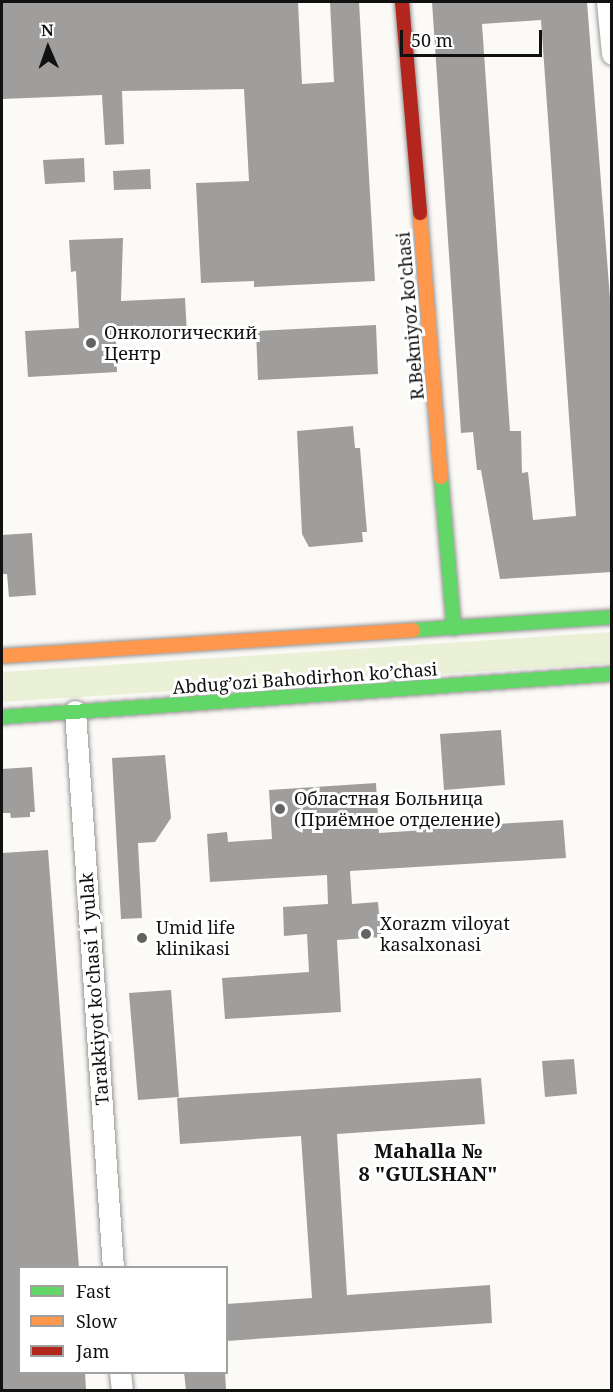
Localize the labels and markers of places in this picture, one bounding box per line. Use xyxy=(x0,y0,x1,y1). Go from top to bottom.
place label: Онкологический Центр xyxy=(104,322,257,364)
marker: Онкологический Центр xyxy=(82,334,100,352)
place label: Областная Больница (Приёмное отделение) xyxy=(294,788,501,830)
marker: Областная Больница (Приёмное отделение) xyxy=(271,800,289,818)
place label: Xorazm viloyat kasalxonasi xyxy=(380,913,510,956)
place label: Umid life klinikasi xyxy=(156,917,235,960)
marker: Xorazm viloyat kasalxonasi xyxy=(357,925,375,943)
marker: Umid life klinikasi xyxy=(133,929,151,947)

